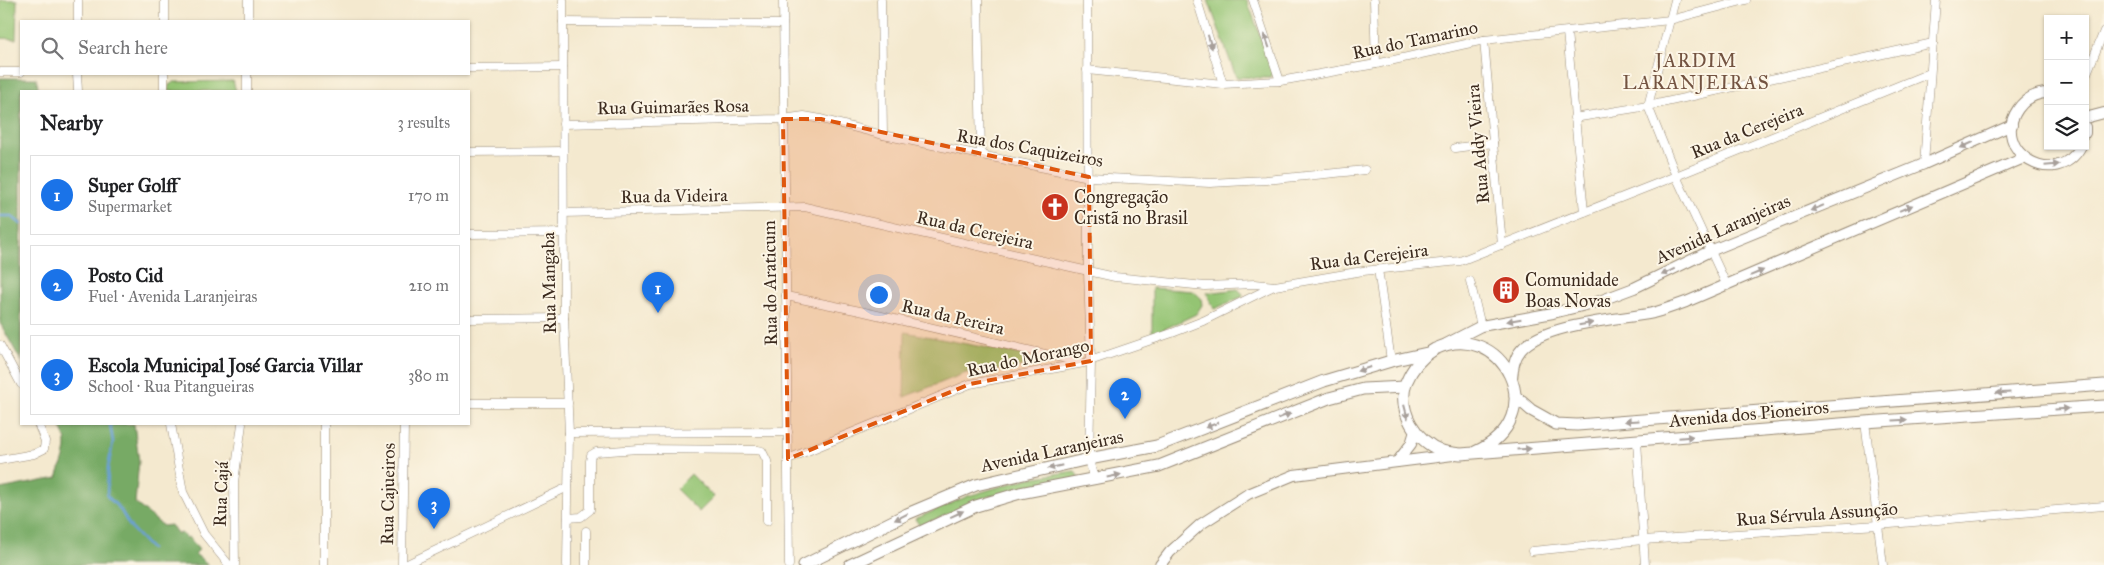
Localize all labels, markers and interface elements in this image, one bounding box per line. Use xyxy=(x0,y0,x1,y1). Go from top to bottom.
map controls xyxy=(2044,15,2089,150)
button: + xyxy=(2044,15,2089,60)
street label: Rua do Tamarino xyxy=(1350,16,1480,64)
search box xyxy=(20,20,470,75)
one-way arrow xyxy=(1262,33,1270,48)
icon: search xyxy=(38,34,66,62)
one-way arrow xyxy=(1206,34,1214,49)
text: Search here xyxy=(78,36,168,59)
district label: JARDIM LARANJEIRAS xyxy=(1622,49,1770,95)
button: − xyxy=(2044,60,2089,105)
street label: Rua Addy Vieira xyxy=(1462,83,1494,205)
street label: Rua Guimarães Rosa xyxy=(597,95,750,119)
street label: Rua da Cerejeira xyxy=(1688,98,1807,164)
button: layers xyxy=(2044,105,2089,150)
text: Nearby xyxy=(40,110,103,136)
text: 3 results xyxy=(397,113,450,132)
street label: Rua dos Caquizeiros xyxy=(955,124,1105,173)
one-way arrow xyxy=(1960,141,1974,149)
one-way arrow xyxy=(2044,161,2060,169)
text: Super Golff xyxy=(88,174,178,197)
street label: Rua da Videira xyxy=(620,184,728,208)
text: 1 xyxy=(54,186,60,205)
text: 170 m xyxy=(408,186,449,205)
place label: Congregação Cristã no Brasil xyxy=(1074,186,1188,229)
street label: Avenida Laranjeiras xyxy=(1651,189,1794,269)
church icon: Congregação Cristã no Brasil xyxy=(1040,192,1070,222)
text: Supermarket xyxy=(88,197,172,216)
one-way arrow xyxy=(1810,204,1824,212)
one-way arrow xyxy=(1899,204,1913,212)
street label: Rua da Cerejeira xyxy=(914,206,1036,254)
street label: Rua do Araticum xyxy=(758,220,782,346)
street label: Rua Mangaba xyxy=(537,232,562,334)
street label: Rua da Cerejeira xyxy=(1309,239,1430,275)
text: Posto Cid xyxy=(88,264,163,287)
one-way arrow xyxy=(1661,268,1675,276)
one-way arrow xyxy=(1750,268,1764,276)
place label: Comunidade Boas Novas xyxy=(1525,269,1619,312)
pin: 1 xyxy=(642,272,674,313)
building icon: Comunidade Boas Novas xyxy=(1491,275,1521,305)
text: 2 xyxy=(53,276,61,295)
text: 210 m xyxy=(409,276,449,295)
your location xyxy=(866,282,892,308)
text: Fuel · Avenida Laranjeiras xyxy=(88,287,257,306)
street label: Rua da Pereira xyxy=(899,294,1007,340)
one-way arrow xyxy=(1505,317,1521,325)
one-way arrow xyxy=(1578,320,1594,328)
street label: Rua do Morango xyxy=(965,334,1092,383)
text: Escola Municipal José Garcia Villar xyxy=(88,354,363,377)
one-way arrow xyxy=(1356,365,1371,373)
text: 3 xyxy=(54,366,60,385)
text: 380 m xyxy=(408,366,449,385)
text: School · Rua Pitangueiras xyxy=(88,377,254,396)
pin: 2 xyxy=(1109,378,1141,419)
one-way arrow xyxy=(1995,389,2011,397)
street label: Avenida dos Pioneiros xyxy=(1667,396,1830,432)
one-way arrow xyxy=(1403,404,1411,419)
one-way arrow xyxy=(2055,404,2071,412)
one-way arrow xyxy=(1277,412,1291,420)
one-way arrow xyxy=(1893,415,1909,423)
one-way arrow xyxy=(1623,417,1639,425)
one-way arrow xyxy=(1204,421,1219,429)
street label: Avenida Laranjeiras xyxy=(978,425,1125,477)
one-way arrow xyxy=(1678,433,1694,441)
street label: Rua Cajueiros xyxy=(376,443,400,545)
one-way arrow xyxy=(1516,444,1532,452)
street label: Rua Cajá xyxy=(209,461,233,527)
one-way arrow xyxy=(1048,463,1063,471)
one-way arrow xyxy=(1107,471,1123,479)
pin: 3 xyxy=(418,488,450,529)
street label: Rua Sérvula Assunção xyxy=(1735,497,1899,531)
one-way arrow xyxy=(950,510,964,518)
one-way arrow xyxy=(894,513,908,521)

